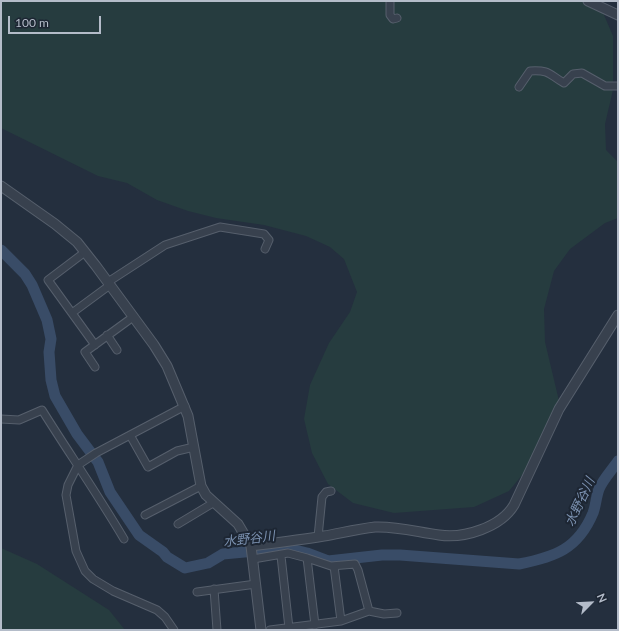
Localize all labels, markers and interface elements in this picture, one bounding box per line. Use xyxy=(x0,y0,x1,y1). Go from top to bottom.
scale bar xyxy=(10,8,103,34)
text: 100 m xyxy=(15,15,49,30)
water label: 水野谷川 xyxy=(562,475,598,529)
water label: 水野谷川 xyxy=(222,528,276,550)
north arrow xyxy=(571,583,611,623)
text: N xyxy=(595,591,610,604)

